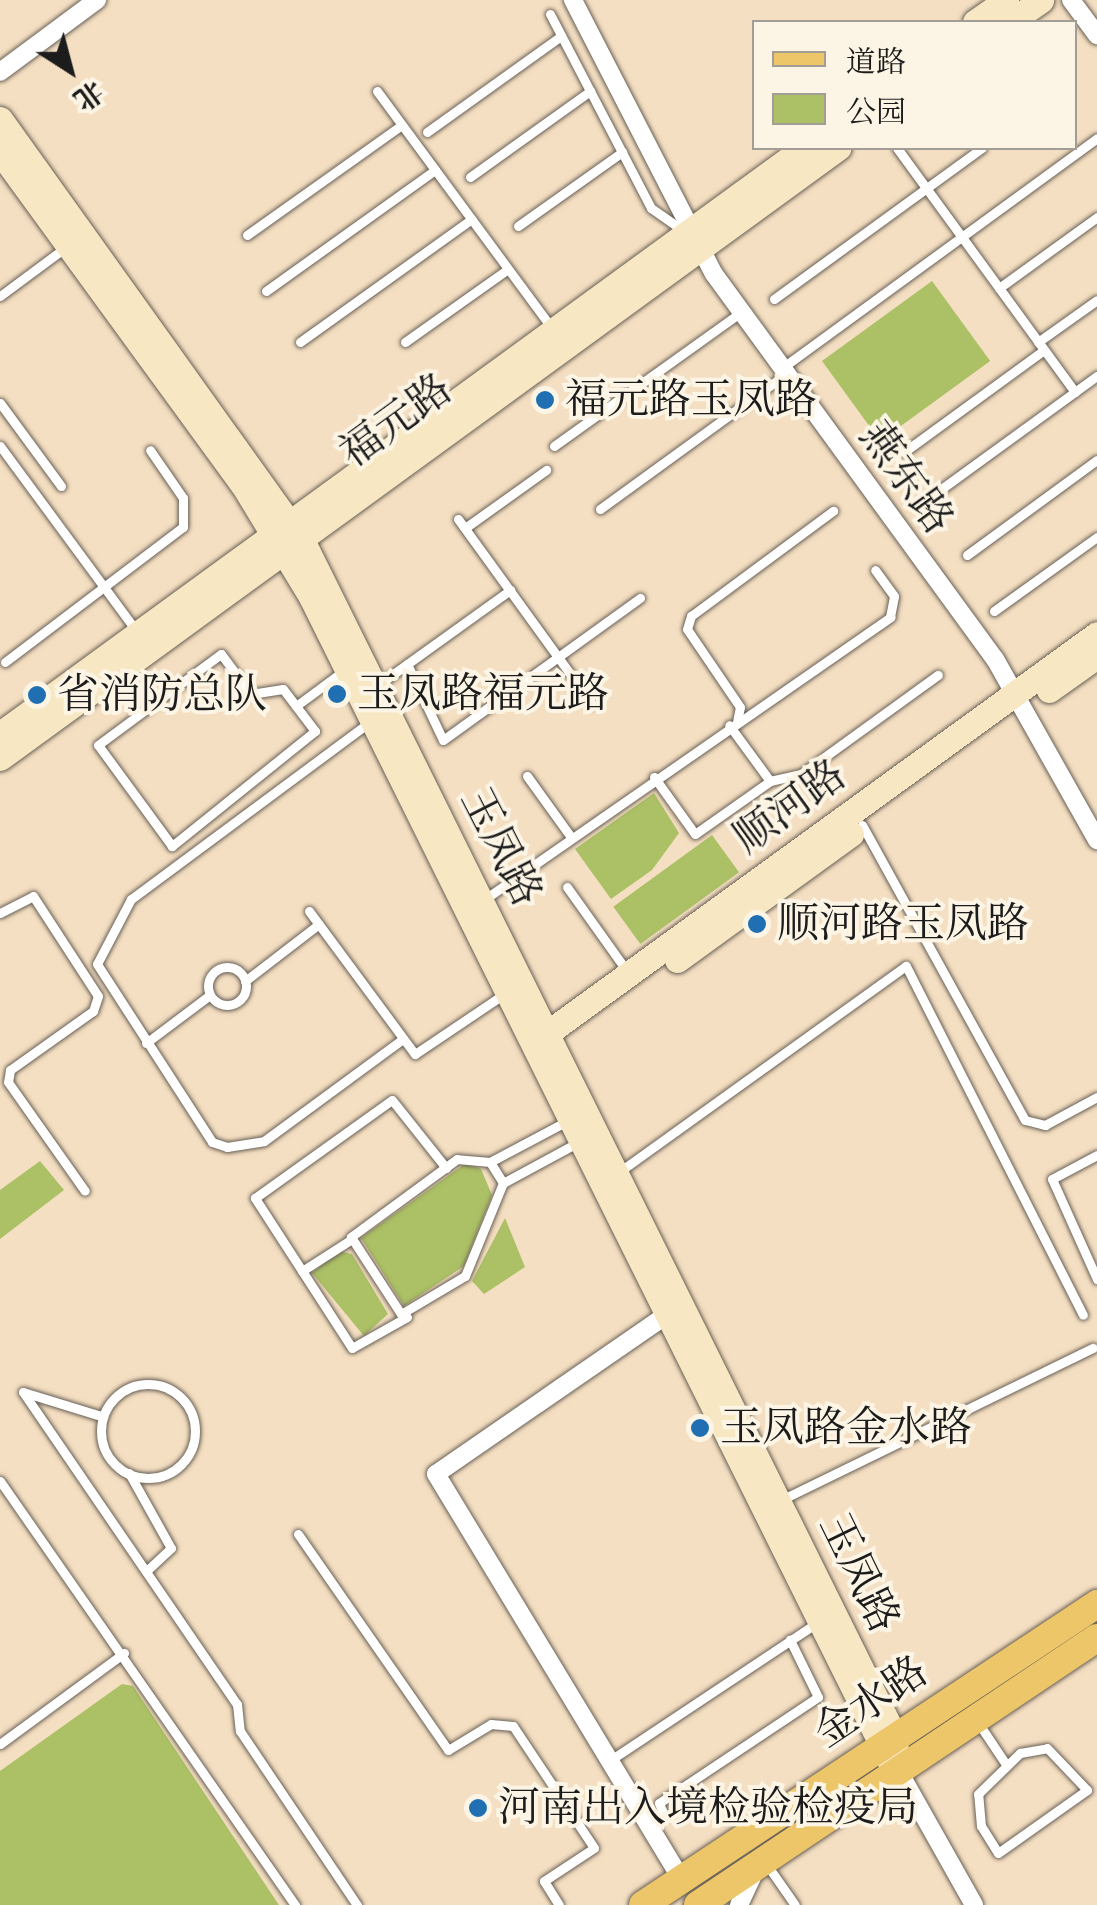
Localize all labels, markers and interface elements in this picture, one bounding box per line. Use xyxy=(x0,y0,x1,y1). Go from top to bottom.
north arrow xyxy=(20,20,120,120)
legend xyxy=(752,20,1077,150)
text: 道路 xyxy=(846,44,906,81)
text: 北 xyxy=(66,72,110,117)
text: 公园 xyxy=(846,94,906,131)
street label: 福元路 xyxy=(330,364,462,478)
place label: 福元路玉凤路 xyxy=(565,375,817,425)
marker: 福元路玉凤路 xyxy=(534,389,556,411)
street label: 燕东路 xyxy=(849,412,963,544)
place label: 玉凤路福元路 xyxy=(357,669,609,719)
place label: 省消防总队 xyxy=(57,670,267,720)
marker: 玉凤路福元路 xyxy=(326,683,348,705)
marker: 省消防总队 xyxy=(26,684,48,706)
street label: 顺河路 xyxy=(724,750,856,864)
street label: 玉凤路 xyxy=(450,779,552,915)
place label: 顺河路玉凤路 xyxy=(777,899,1029,949)
marker: 顺河路玉凤路 xyxy=(746,913,768,935)
place label: 玉凤路金水路 xyxy=(720,1403,972,1453)
marker: 玉凤路金水路 xyxy=(689,1417,711,1439)
street label: 玉凤路 xyxy=(809,1505,909,1641)
street label: 金水路 xyxy=(805,1646,937,1758)
place label: 河南出入境检验检疫局 xyxy=(498,1783,918,1833)
marker: 河南出入境检验检疫局 xyxy=(467,1797,489,1819)

